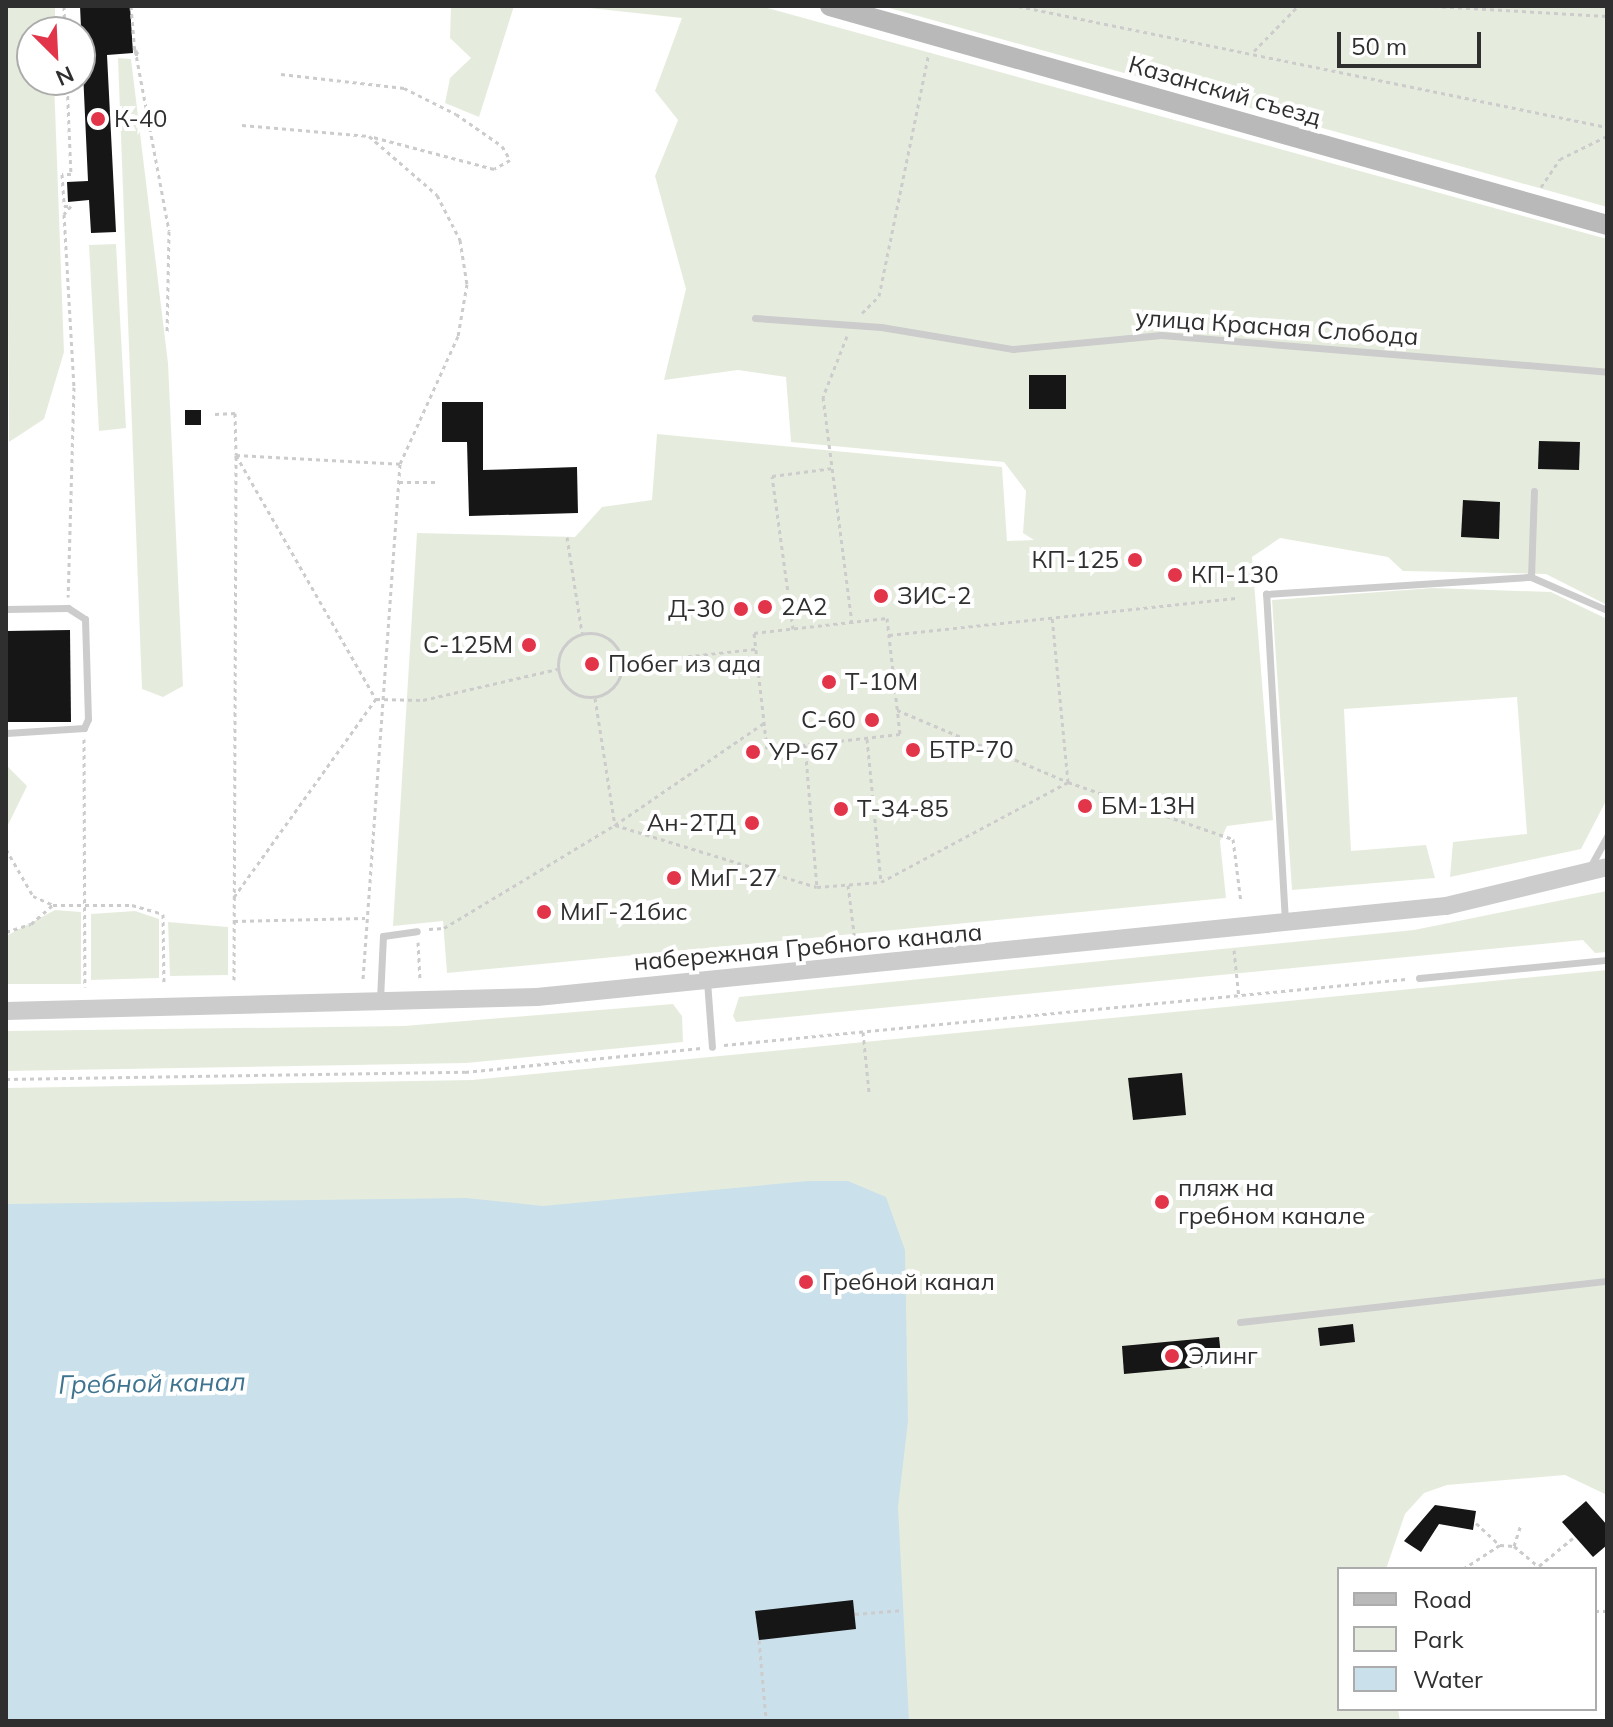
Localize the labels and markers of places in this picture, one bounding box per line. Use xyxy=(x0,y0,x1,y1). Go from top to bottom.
place label: К-40 xyxy=(114,105,167,133)
marker: К-40 xyxy=(89,110,107,128)
place label: КП-125 xyxy=(1031,546,1119,574)
marker: КП-125 xyxy=(1126,551,1144,569)
place label: КП-130 xyxy=(1191,561,1279,589)
marker: КП-130 xyxy=(1166,566,1184,584)
place label: ЗИС-2 xyxy=(897,582,971,610)
marker: ЗИС-2 xyxy=(872,587,890,605)
place label: 2А2 xyxy=(781,593,827,621)
place label: Д-30 xyxy=(668,595,725,623)
marker: 2А2 xyxy=(756,598,774,616)
marker: Д-30 xyxy=(732,600,750,618)
place label: С-125М xyxy=(423,631,513,659)
marker: С-125М xyxy=(520,636,538,654)
place label: Побег из ада xyxy=(608,650,761,678)
marker: Побег из ада xyxy=(583,655,601,673)
place label: Т-10М xyxy=(845,668,918,696)
marker: Т-10М xyxy=(820,673,838,691)
place label: С-60 xyxy=(801,706,856,734)
marker: С-60 xyxy=(863,711,881,729)
place label: БТР-70 xyxy=(929,736,1014,764)
place label: УР-67 xyxy=(769,738,839,766)
marker: БТР-70 xyxy=(904,741,922,759)
marker: УР-67 xyxy=(744,743,762,761)
place label: БМ-13Н xyxy=(1101,792,1195,820)
place label: T-34-85 xyxy=(857,795,949,823)
marker: БМ-13Н xyxy=(1076,797,1094,815)
marker: T-34-85 xyxy=(832,800,850,818)
place label: Ан-2ТД xyxy=(647,809,736,837)
marker: Ан-2ТД xyxy=(743,814,761,832)
place label: МиГ-27 xyxy=(690,864,777,892)
marker: МиГ-27 xyxy=(665,869,683,887)
place label: МиГ-21бис xyxy=(560,898,688,926)
marker: МиГ-21бис xyxy=(535,903,553,921)
place label: пляж на гребном канале xyxy=(1178,1174,1365,1230)
marker: пляж на гребном канале xyxy=(1153,1193,1171,1211)
place label: Гребной канал xyxy=(822,1268,995,1296)
marker: Гребной канал xyxy=(797,1273,815,1291)
place label: Элинг xyxy=(1188,1342,1258,1370)
marker: Элинг xyxy=(1163,1347,1181,1365)

